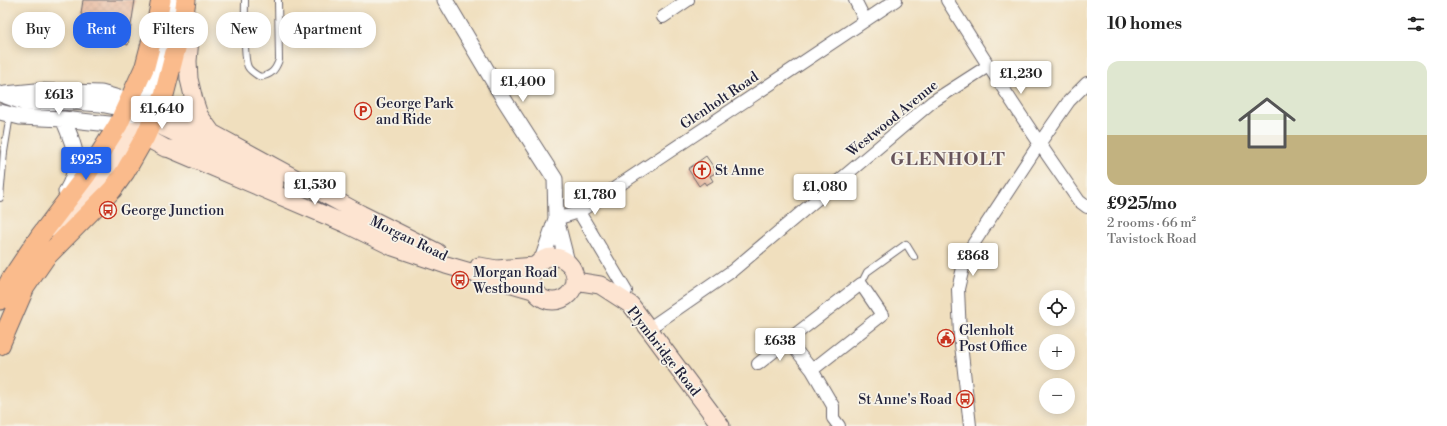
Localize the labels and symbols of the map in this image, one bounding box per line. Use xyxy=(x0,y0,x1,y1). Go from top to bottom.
pin: £1,230 xyxy=(988,61,1054,95)
street label: Glenholt Road xyxy=(677,68,762,134)
pin: £1,400 xyxy=(490,69,556,103)
street label: Westwood Avenue xyxy=(843,76,942,162)
pin: £613 xyxy=(35,82,83,116)
place label: George Park and Ride xyxy=(376,95,454,129)
pin: £1,640 xyxy=(129,96,195,130)
parking icon: George Park and Ride xyxy=(353,101,373,121)
pin: £925 xyxy=(62,147,110,181)
district label: GLENHOLT xyxy=(890,148,1006,171)
church icon: St Anne xyxy=(692,160,712,180)
place label: St Anne xyxy=(715,162,764,180)
pin: £1,530 xyxy=(282,172,348,206)
pin: £1,080 xyxy=(792,174,858,208)
pin: £1,780 xyxy=(562,182,628,216)
bus stop icon: George Junction xyxy=(98,200,118,220)
place label: George Junction xyxy=(121,202,225,220)
street label: Morgan Road xyxy=(367,212,450,265)
pin: £868 xyxy=(949,243,997,277)
place label: Morgan Road Westbound xyxy=(472,264,557,298)
bus stop icon: Morgan Road Westbound xyxy=(450,270,470,290)
street label: Plymbridge Road xyxy=(622,303,704,400)
place label: Glenholt Post Office xyxy=(959,322,1027,356)
pin: £638 xyxy=(756,328,804,362)
public building icon: Glenholt Post Office xyxy=(936,328,956,348)
bus stop icon: St Anne's Road xyxy=(955,389,975,409)
place label: St Anne's Road xyxy=(858,391,952,409)

